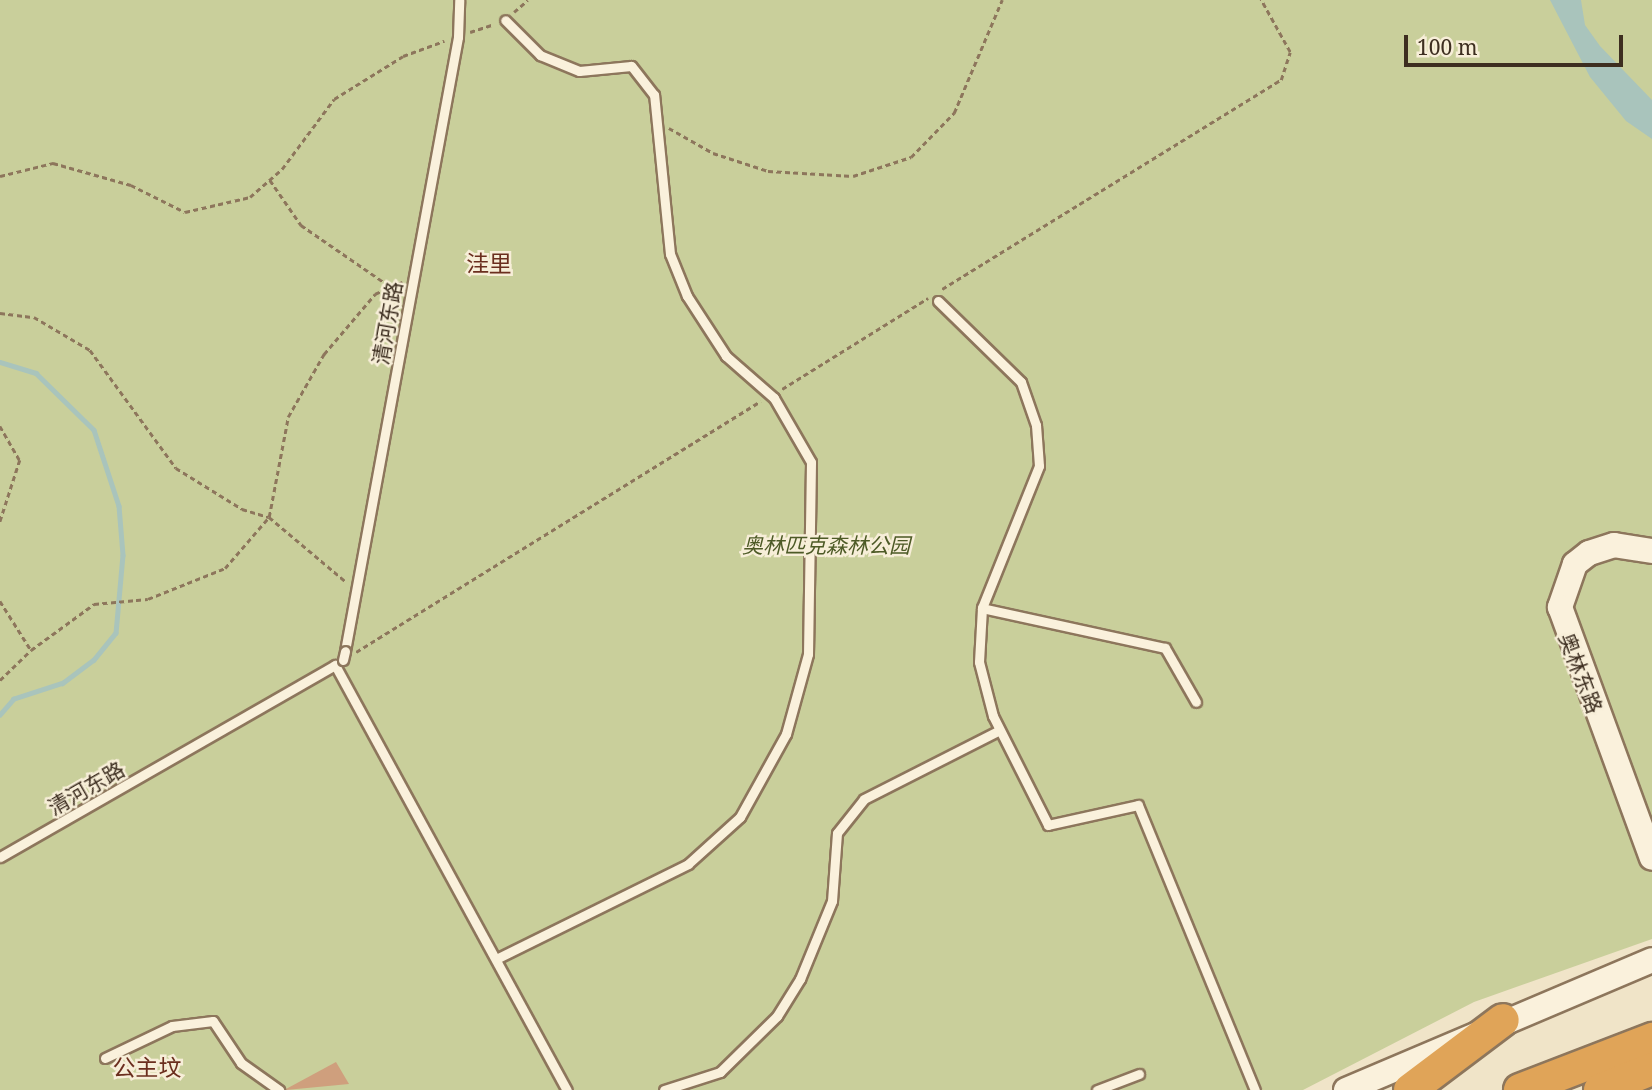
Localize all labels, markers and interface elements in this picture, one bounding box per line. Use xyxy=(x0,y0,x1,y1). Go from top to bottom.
scale bar xyxy=(1407,21,1626,65)
text: 100 m xyxy=(1417,33,1478,61)
district label: 洼里 xyxy=(466,249,512,277)
street label: 清河东路 xyxy=(367,279,407,367)
park label: 奥林匹克森林公园 xyxy=(742,532,910,558)
street label: 奥林东路 xyxy=(1554,629,1608,717)
street label: 清河东路 xyxy=(43,756,129,820)
district label: 公主坟 xyxy=(113,1053,181,1081)

